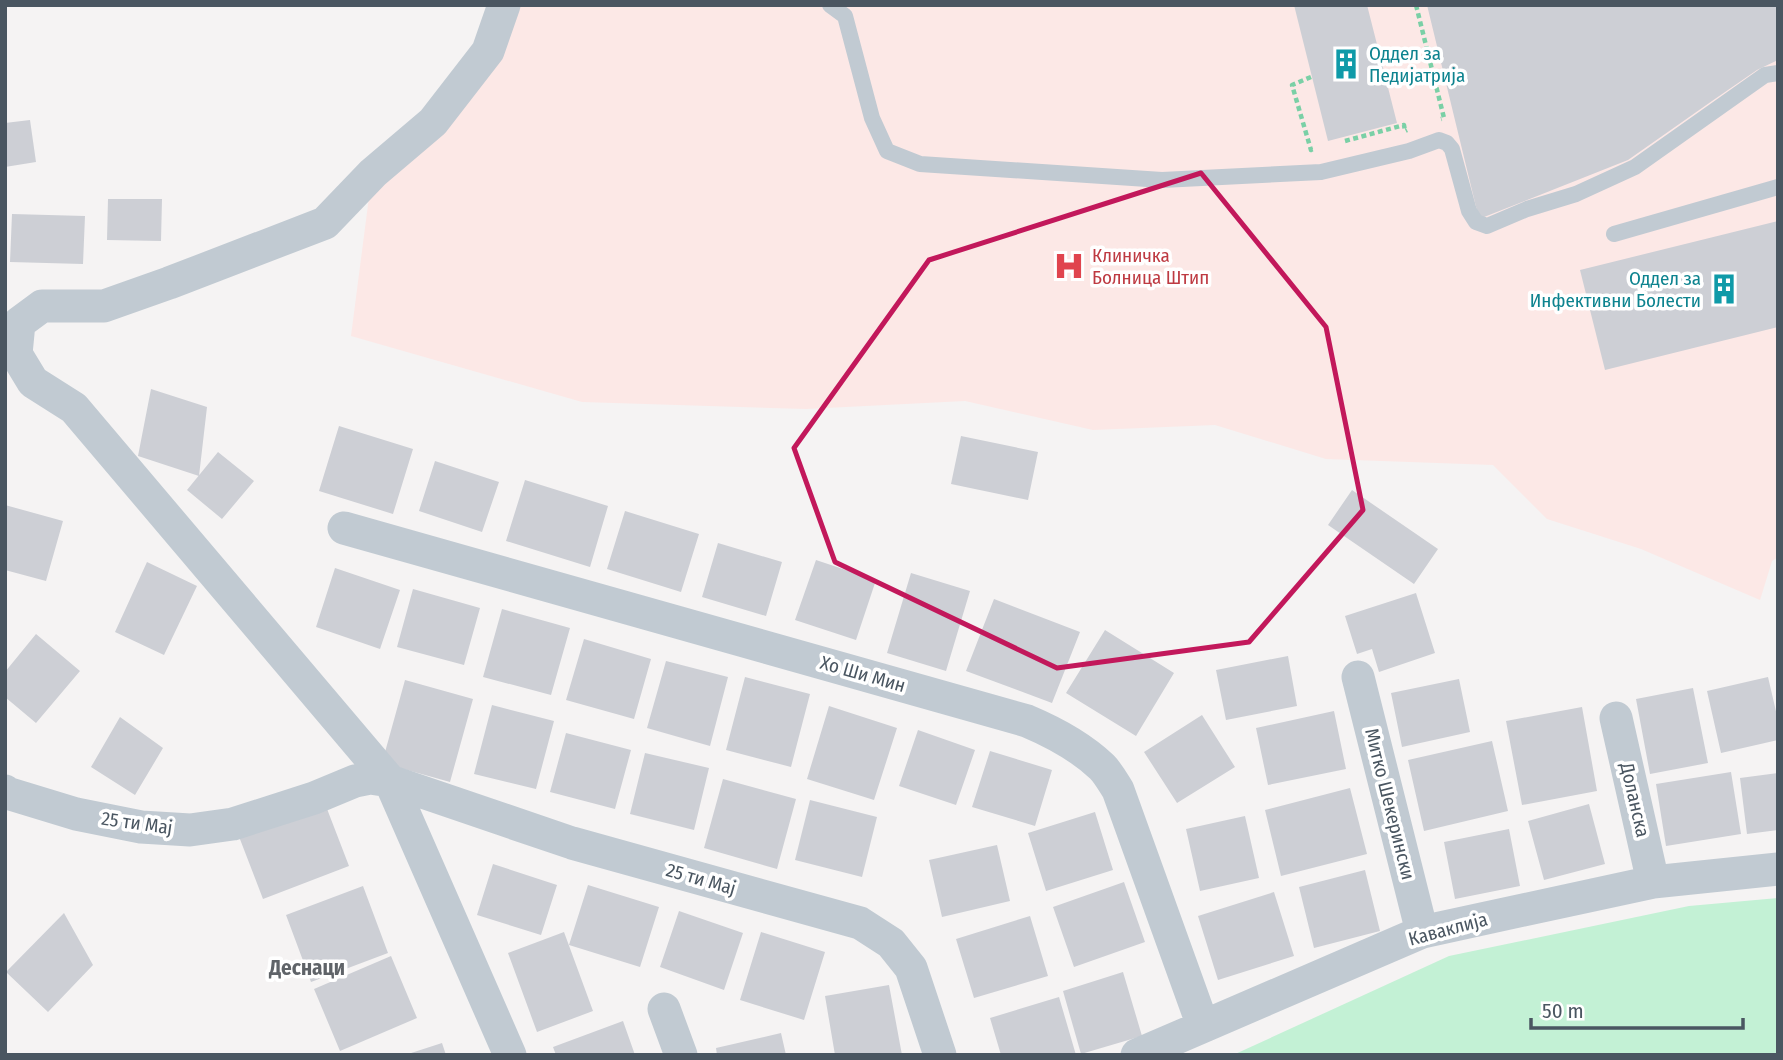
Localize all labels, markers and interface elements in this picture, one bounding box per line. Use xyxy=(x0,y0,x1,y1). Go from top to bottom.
place label: Оддел за Педијатрија xyxy=(1369,42,1465,87)
building icon: Оддел за Педијатрија xyxy=(1329,47,1363,81)
place label: Клиничка Болница Штип xyxy=(1092,244,1209,289)
hospital icon: Клиничка Болница Штип xyxy=(1052,249,1086,283)
place label: Оддел за Инфективни Болести xyxy=(1530,267,1701,312)
building icon: Оддел за Инфективни Болести xyxy=(1707,272,1741,306)
street label: Хо Ши Мин xyxy=(818,651,908,697)
street label: Митко Шекерински xyxy=(1360,726,1420,882)
street label: Доланска xyxy=(1615,760,1655,839)
street label: 25 ти Мај xyxy=(100,807,174,839)
street label: 25 ти Мај xyxy=(664,858,738,900)
street label: Каваклија xyxy=(1406,907,1490,951)
district label: Деснаци xyxy=(268,955,345,981)
scale bar xyxy=(1531,986,1743,1030)
text: 50 m xyxy=(1542,998,1584,1024)

